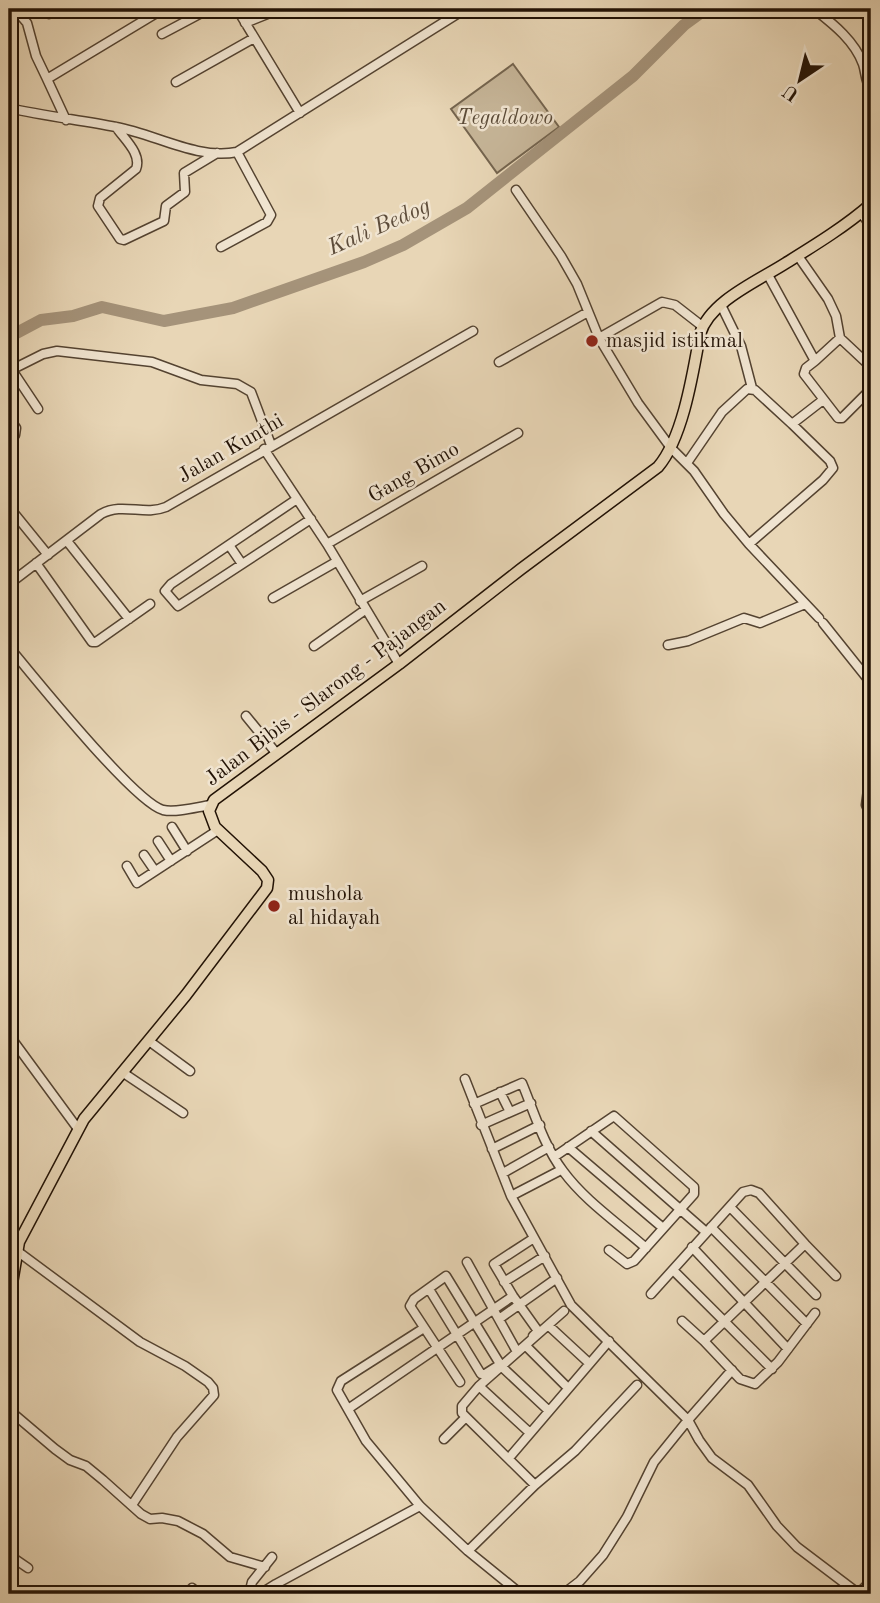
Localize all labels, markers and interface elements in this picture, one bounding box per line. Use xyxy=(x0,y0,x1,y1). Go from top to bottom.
north arrow xyxy=(764,46,834,116)
text: U xyxy=(780,80,803,104)
park label: Tegaldowo xyxy=(457,108,553,129)
water label: Kali Bedog xyxy=(323,194,434,261)
place label: masjid istikmal xyxy=(606,331,743,352)
marker: masjid istikmal xyxy=(584,333,600,349)
street label: Jalan Kunthi xyxy=(175,410,287,488)
street label: Gang Bimo xyxy=(365,439,463,507)
street label: Jalan Bibis - Slarong - Pajangan xyxy=(202,596,450,790)
place label: mushola al hidayah xyxy=(288,884,380,929)
marker: mushola al hidayah xyxy=(266,898,282,914)

